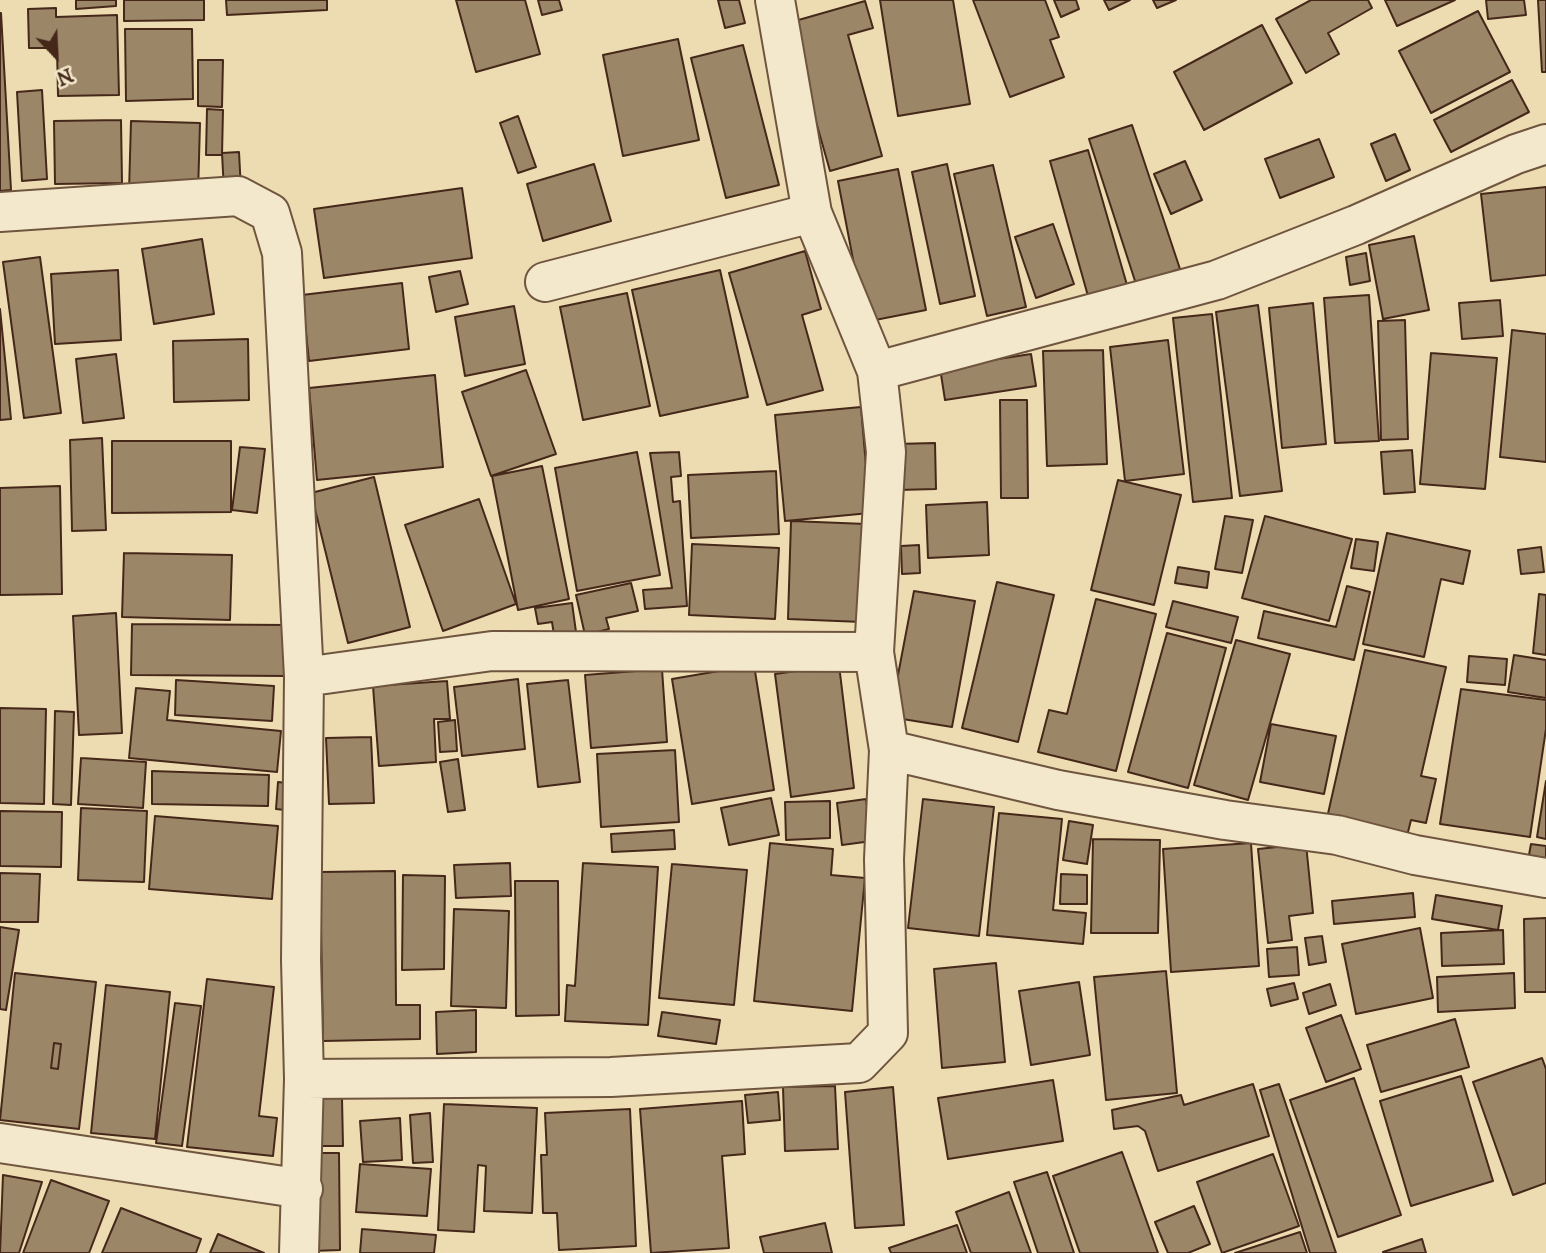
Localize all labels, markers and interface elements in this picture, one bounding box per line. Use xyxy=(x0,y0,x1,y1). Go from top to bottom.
north arrow xyxy=(21,21,91,91)
text: N xyxy=(53,62,76,89)

